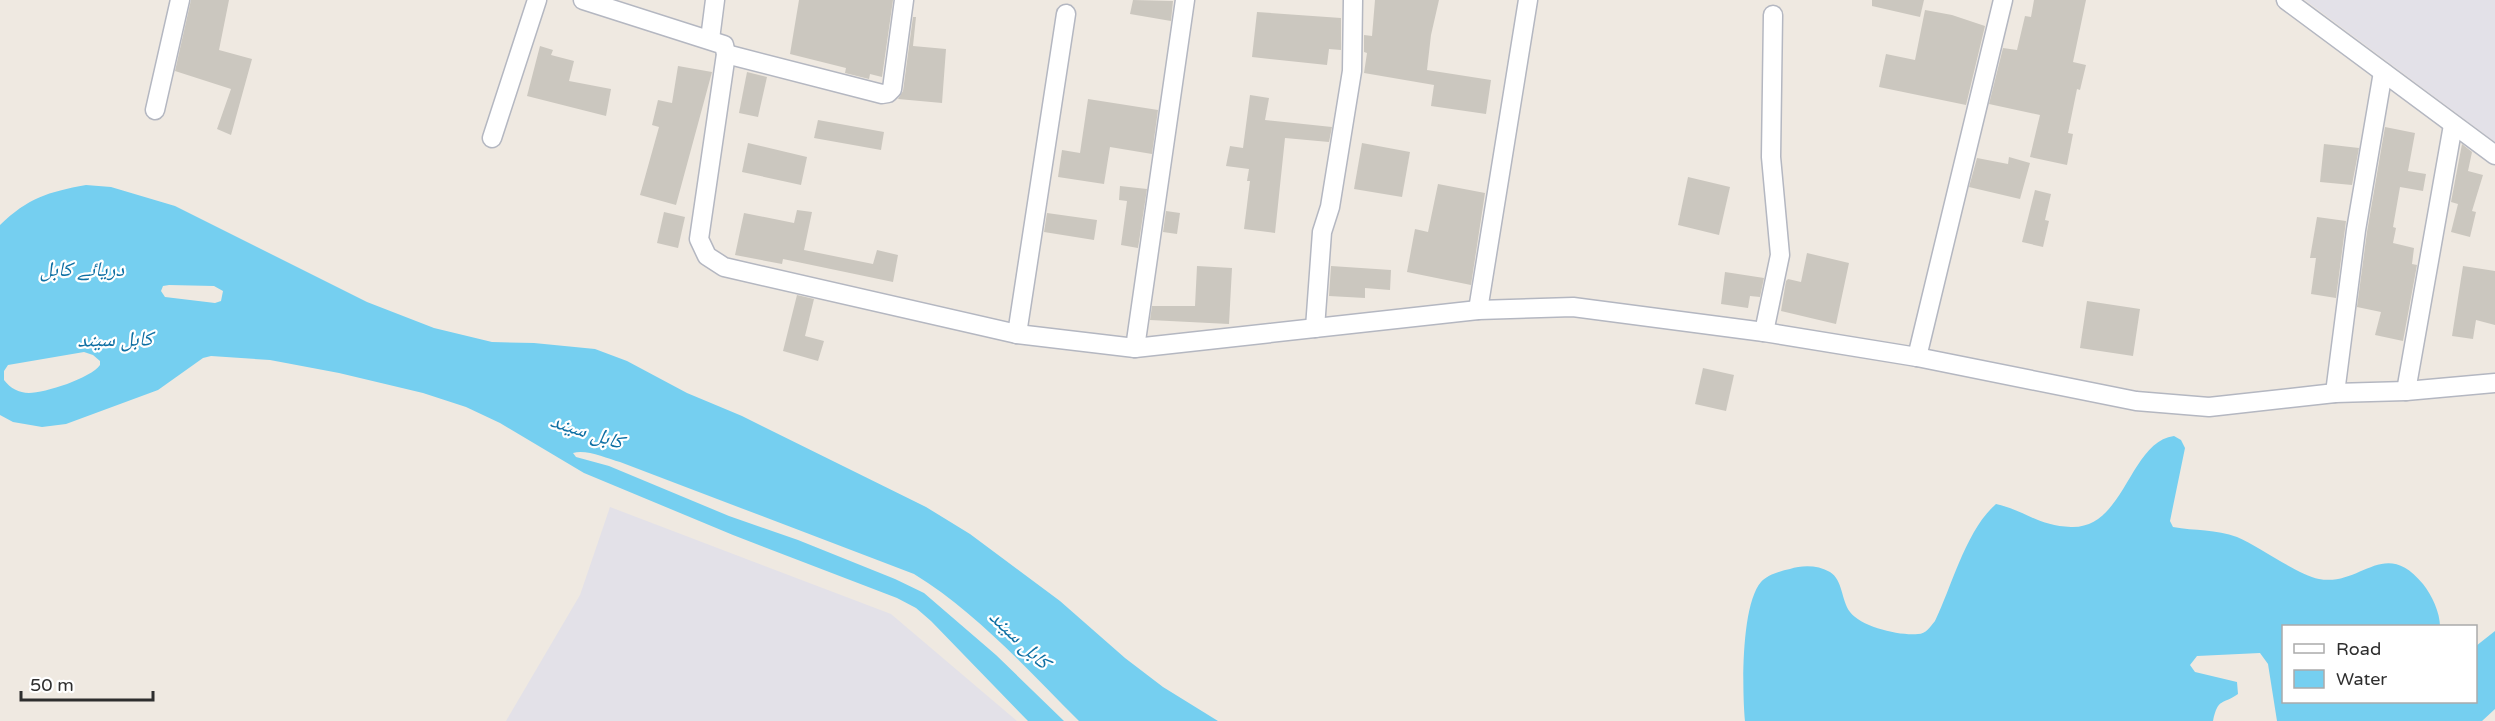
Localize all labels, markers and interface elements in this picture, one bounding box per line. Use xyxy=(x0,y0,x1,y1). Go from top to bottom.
water label: دریائے کابل xyxy=(40,257,125,282)
water label: کابل سيند xyxy=(77,326,156,353)
water label: کابل سيند xyxy=(547,408,630,456)
water label: کابل سيند xyxy=(984,604,1058,677)
legend xyxy=(2282,625,2477,703)
text: Road xyxy=(2336,638,2381,660)
scale bar xyxy=(21,664,153,702)
text: Water xyxy=(2336,668,2387,690)
text: 50 m xyxy=(30,674,74,696)

